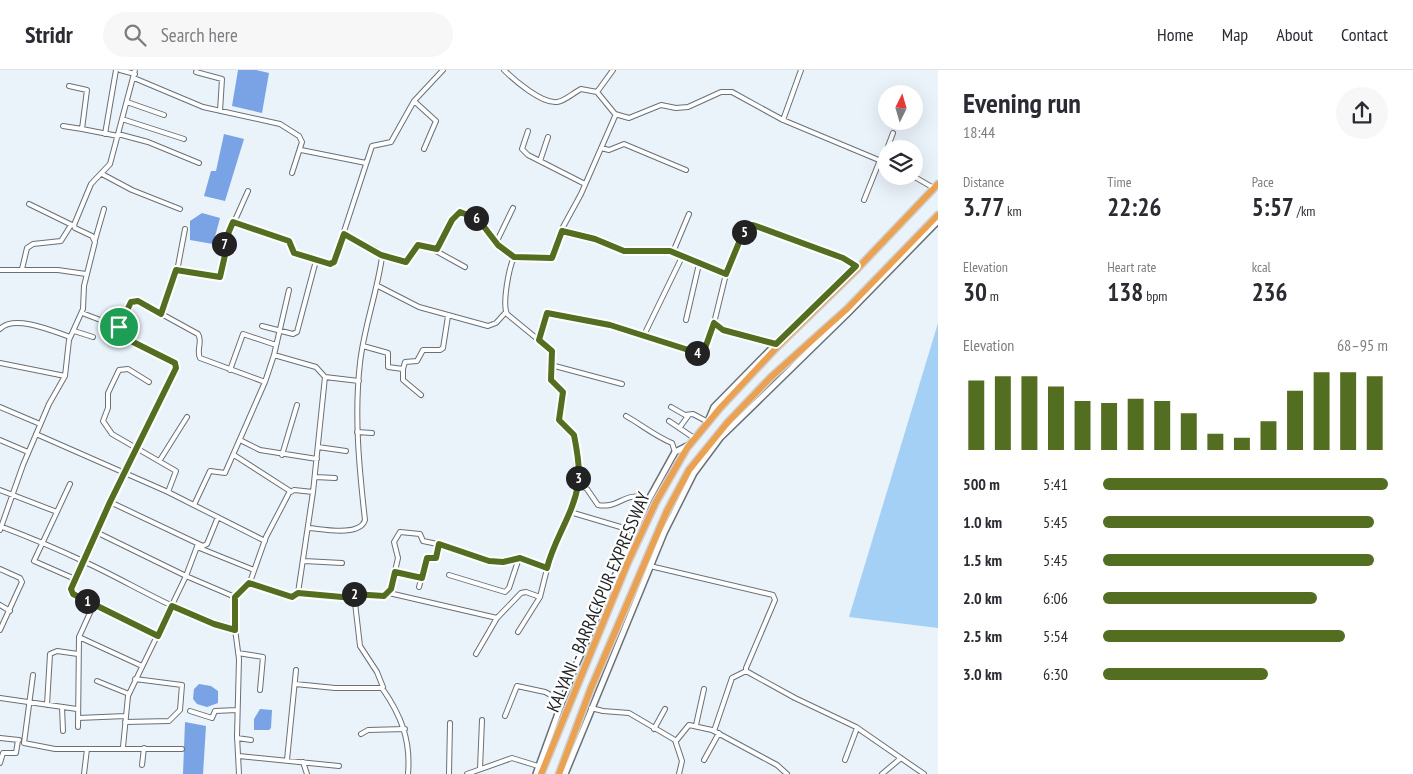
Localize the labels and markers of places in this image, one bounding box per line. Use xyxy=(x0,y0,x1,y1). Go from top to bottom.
pin: 6 xyxy=(464,206,488,230)
pin: 5 xyxy=(732,220,756,244)
pin: 7 xyxy=(212,232,236,256)
pin xyxy=(98,306,140,348)
pin: 4 xyxy=(684,340,710,366)
pin: 3 xyxy=(566,466,590,490)
pin: 2 xyxy=(342,582,366,606)
pin: 1 xyxy=(74,588,100,614)

